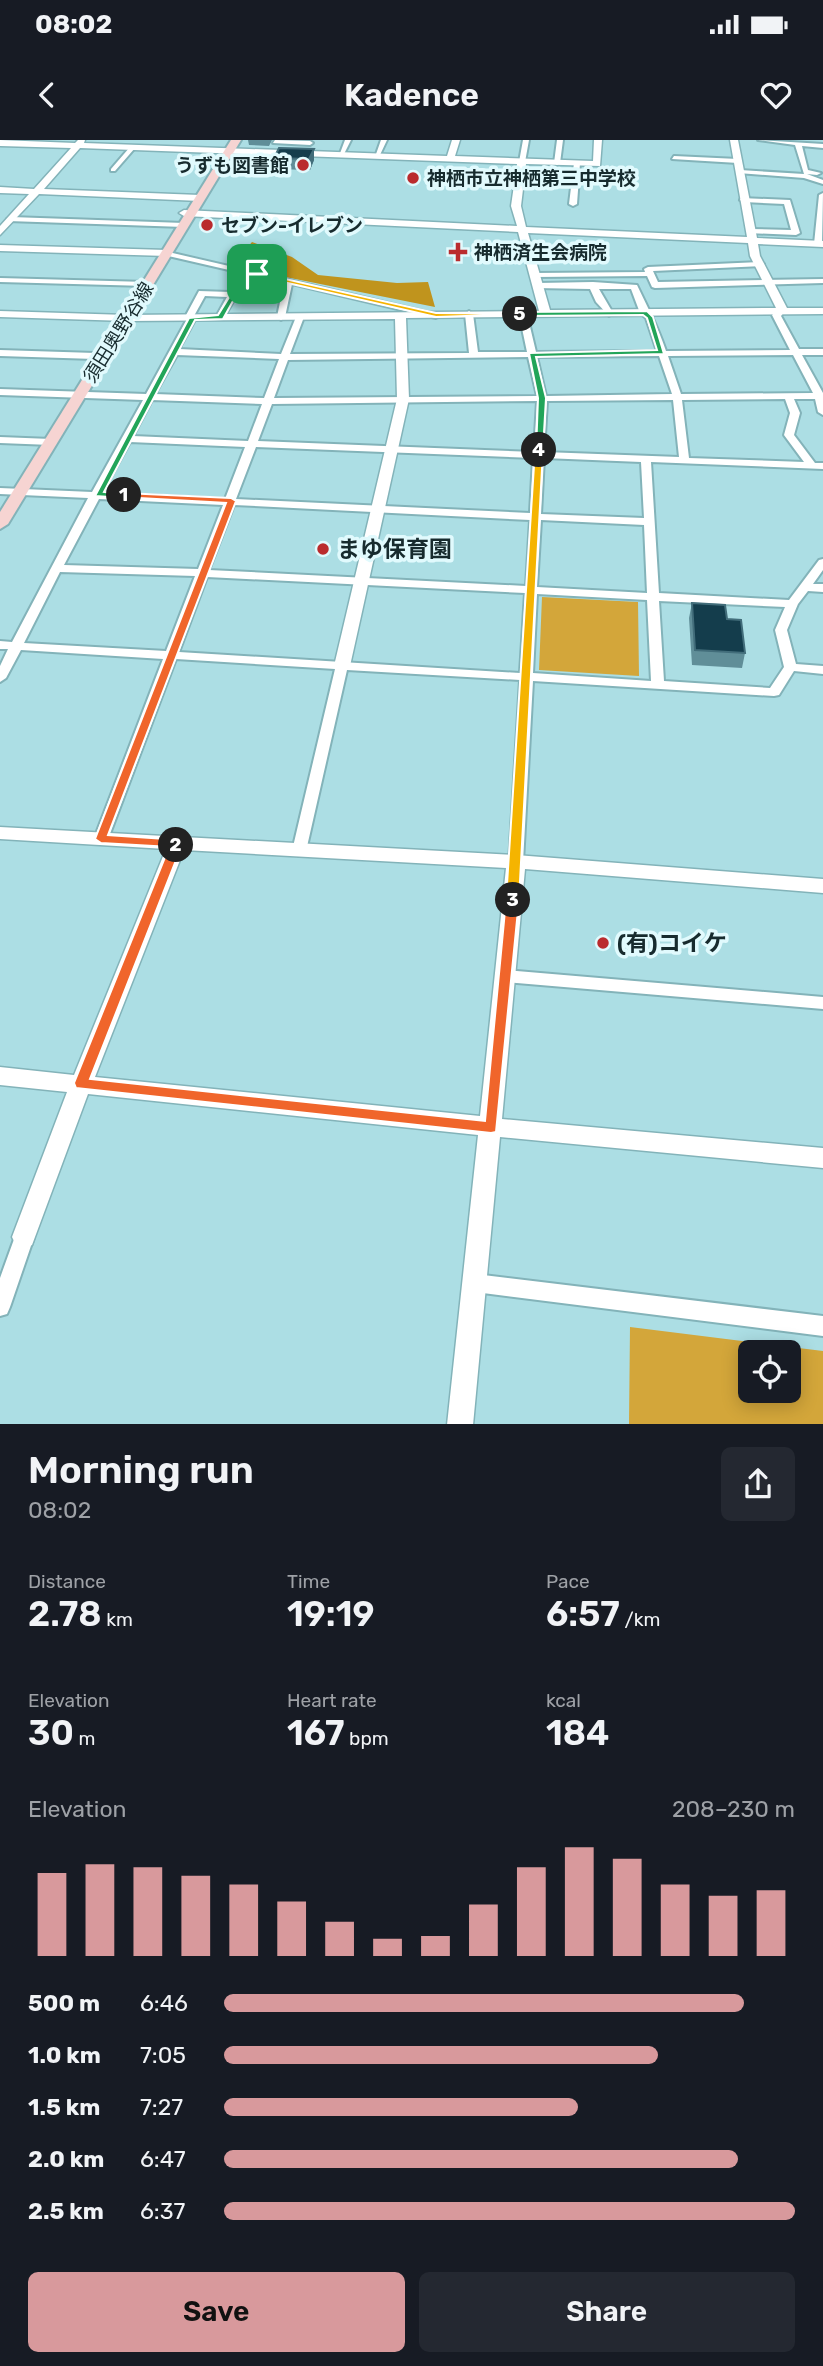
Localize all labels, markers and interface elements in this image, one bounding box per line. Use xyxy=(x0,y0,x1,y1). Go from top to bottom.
text: 08:02 xyxy=(35,9,112,40)
icon: back xyxy=(28,76,66,114)
text: Kadence xyxy=(344,76,479,114)
icon: heart xyxy=(757,76,795,114)
place label: うずも図書館 xyxy=(175,154,289,177)
marker: うずも図書館 xyxy=(295,157,311,173)
place label: 神栖市立神栖第三中学校 xyxy=(427,167,636,190)
marker: 神栖市立神栖第三中学校 xyxy=(405,170,421,186)
place label: セブン-イレブン xyxy=(221,214,363,237)
marker: セブン-イレブン xyxy=(199,217,215,233)
place label: 神栖済生会病院 xyxy=(474,241,607,264)
marker: 神栖済生会病院 xyxy=(448,242,468,262)
pin xyxy=(227,244,287,304)
icon: arrive xyxy=(238,255,276,293)
street label: 須田奥野谷線 xyxy=(78,278,158,387)
pin: 5 xyxy=(503,296,538,332)
text: 5 xyxy=(513,302,526,325)
pin: 4 xyxy=(522,432,556,468)
text: 4 xyxy=(532,438,545,461)
pin: 1 xyxy=(106,478,142,512)
text: 1 xyxy=(119,483,128,506)
place label: まゆ保育園 xyxy=(337,535,452,563)
marker: まゆ保育園 xyxy=(315,541,331,557)
pin: 2 xyxy=(158,828,194,862)
text: 2 xyxy=(169,833,182,856)
pin: 3 xyxy=(496,882,530,918)
text: 3 xyxy=(506,888,519,911)
place label: (有)コイケ xyxy=(617,929,727,957)
marker: (有)コイケ xyxy=(595,935,611,951)
map controls xyxy=(738,1340,801,1403)
button: locate xyxy=(738,1340,801,1403)
text: Morning run xyxy=(28,1447,254,1493)
button: share xyxy=(721,1447,795,1521)
text: 08:02 xyxy=(28,1496,91,1524)
text: Distance xyxy=(28,1570,106,1593)
text: Time xyxy=(287,1570,330,1593)
text: Pace xyxy=(546,1570,590,1593)
text: 2.78 xyxy=(28,1593,102,1635)
text: 19:19 xyxy=(287,1593,374,1635)
text: 6:57 xyxy=(546,1593,620,1635)
text: km xyxy=(102,1608,133,1631)
text: /km xyxy=(620,1608,660,1631)
text: Elevation xyxy=(28,1689,109,1712)
text: Heart rate xyxy=(287,1689,377,1712)
text: kcal xyxy=(546,1689,581,1712)
text: 30 xyxy=(28,1712,74,1754)
text: 167 xyxy=(287,1712,344,1754)
text: 184 xyxy=(546,1712,609,1754)
text: m xyxy=(74,1727,95,1750)
text: bpm xyxy=(344,1727,389,1750)
text: Elevation xyxy=(28,1795,127,1823)
text: 208–230 m xyxy=(672,1795,795,1823)
text: 500 m xyxy=(28,1989,100,2017)
text: 6:46 xyxy=(140,1989,188,2017)
text: 1.0 km xyxy=(28,2041,101,2069)
text: 7:05 xyxy=(140,2041,186,2069)
text: 1.5 km xyxy=(28,2093,100,2121)
text: 7:27 xyxy=(140,2093,183,2121)
text: 2.0 km xyxy=(28,2145,104,2173)
text: 6:47 xyxy=(140,2145,185,2173)
text: 2.5 km xyxy=(28,2197,104,2225)
text: 6:37 xyxy=(140,2197,185,2225)
button: Save xyxy=(28,2272,405,2352)
button: Share xyxy=(419,2272,795,2352)

